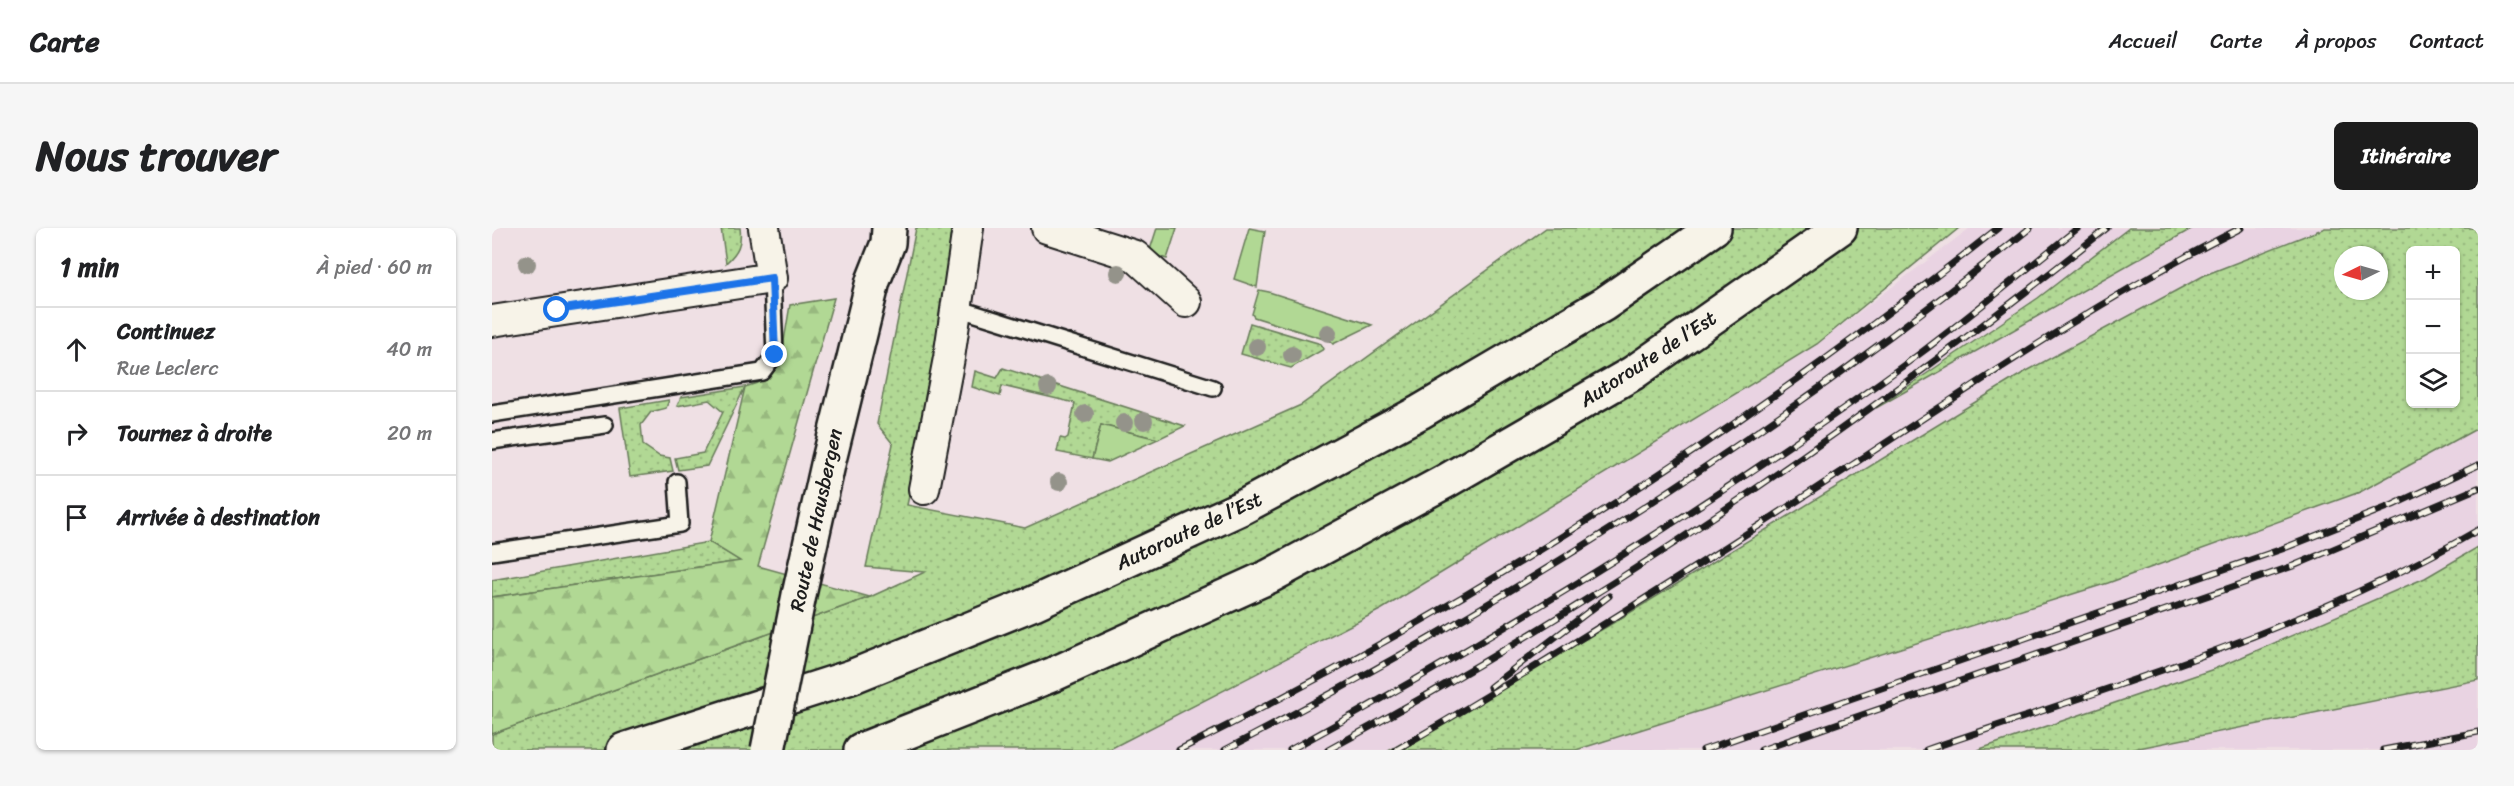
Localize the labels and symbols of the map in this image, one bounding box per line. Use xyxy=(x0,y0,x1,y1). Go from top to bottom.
north arrow xyxy=(2334,246,2388,300)
route start xyxy=(543,296,569,322)
street label: Autoroute de l’Est xyxy=(1571,301,1724,417)
route end xyxy=(761,341,787,367)
street label: Route de Hausbergen xyxy=(780,425,853,615)
street label: Autoroute de l’Est xyxy=(1109,482,1268,581)

